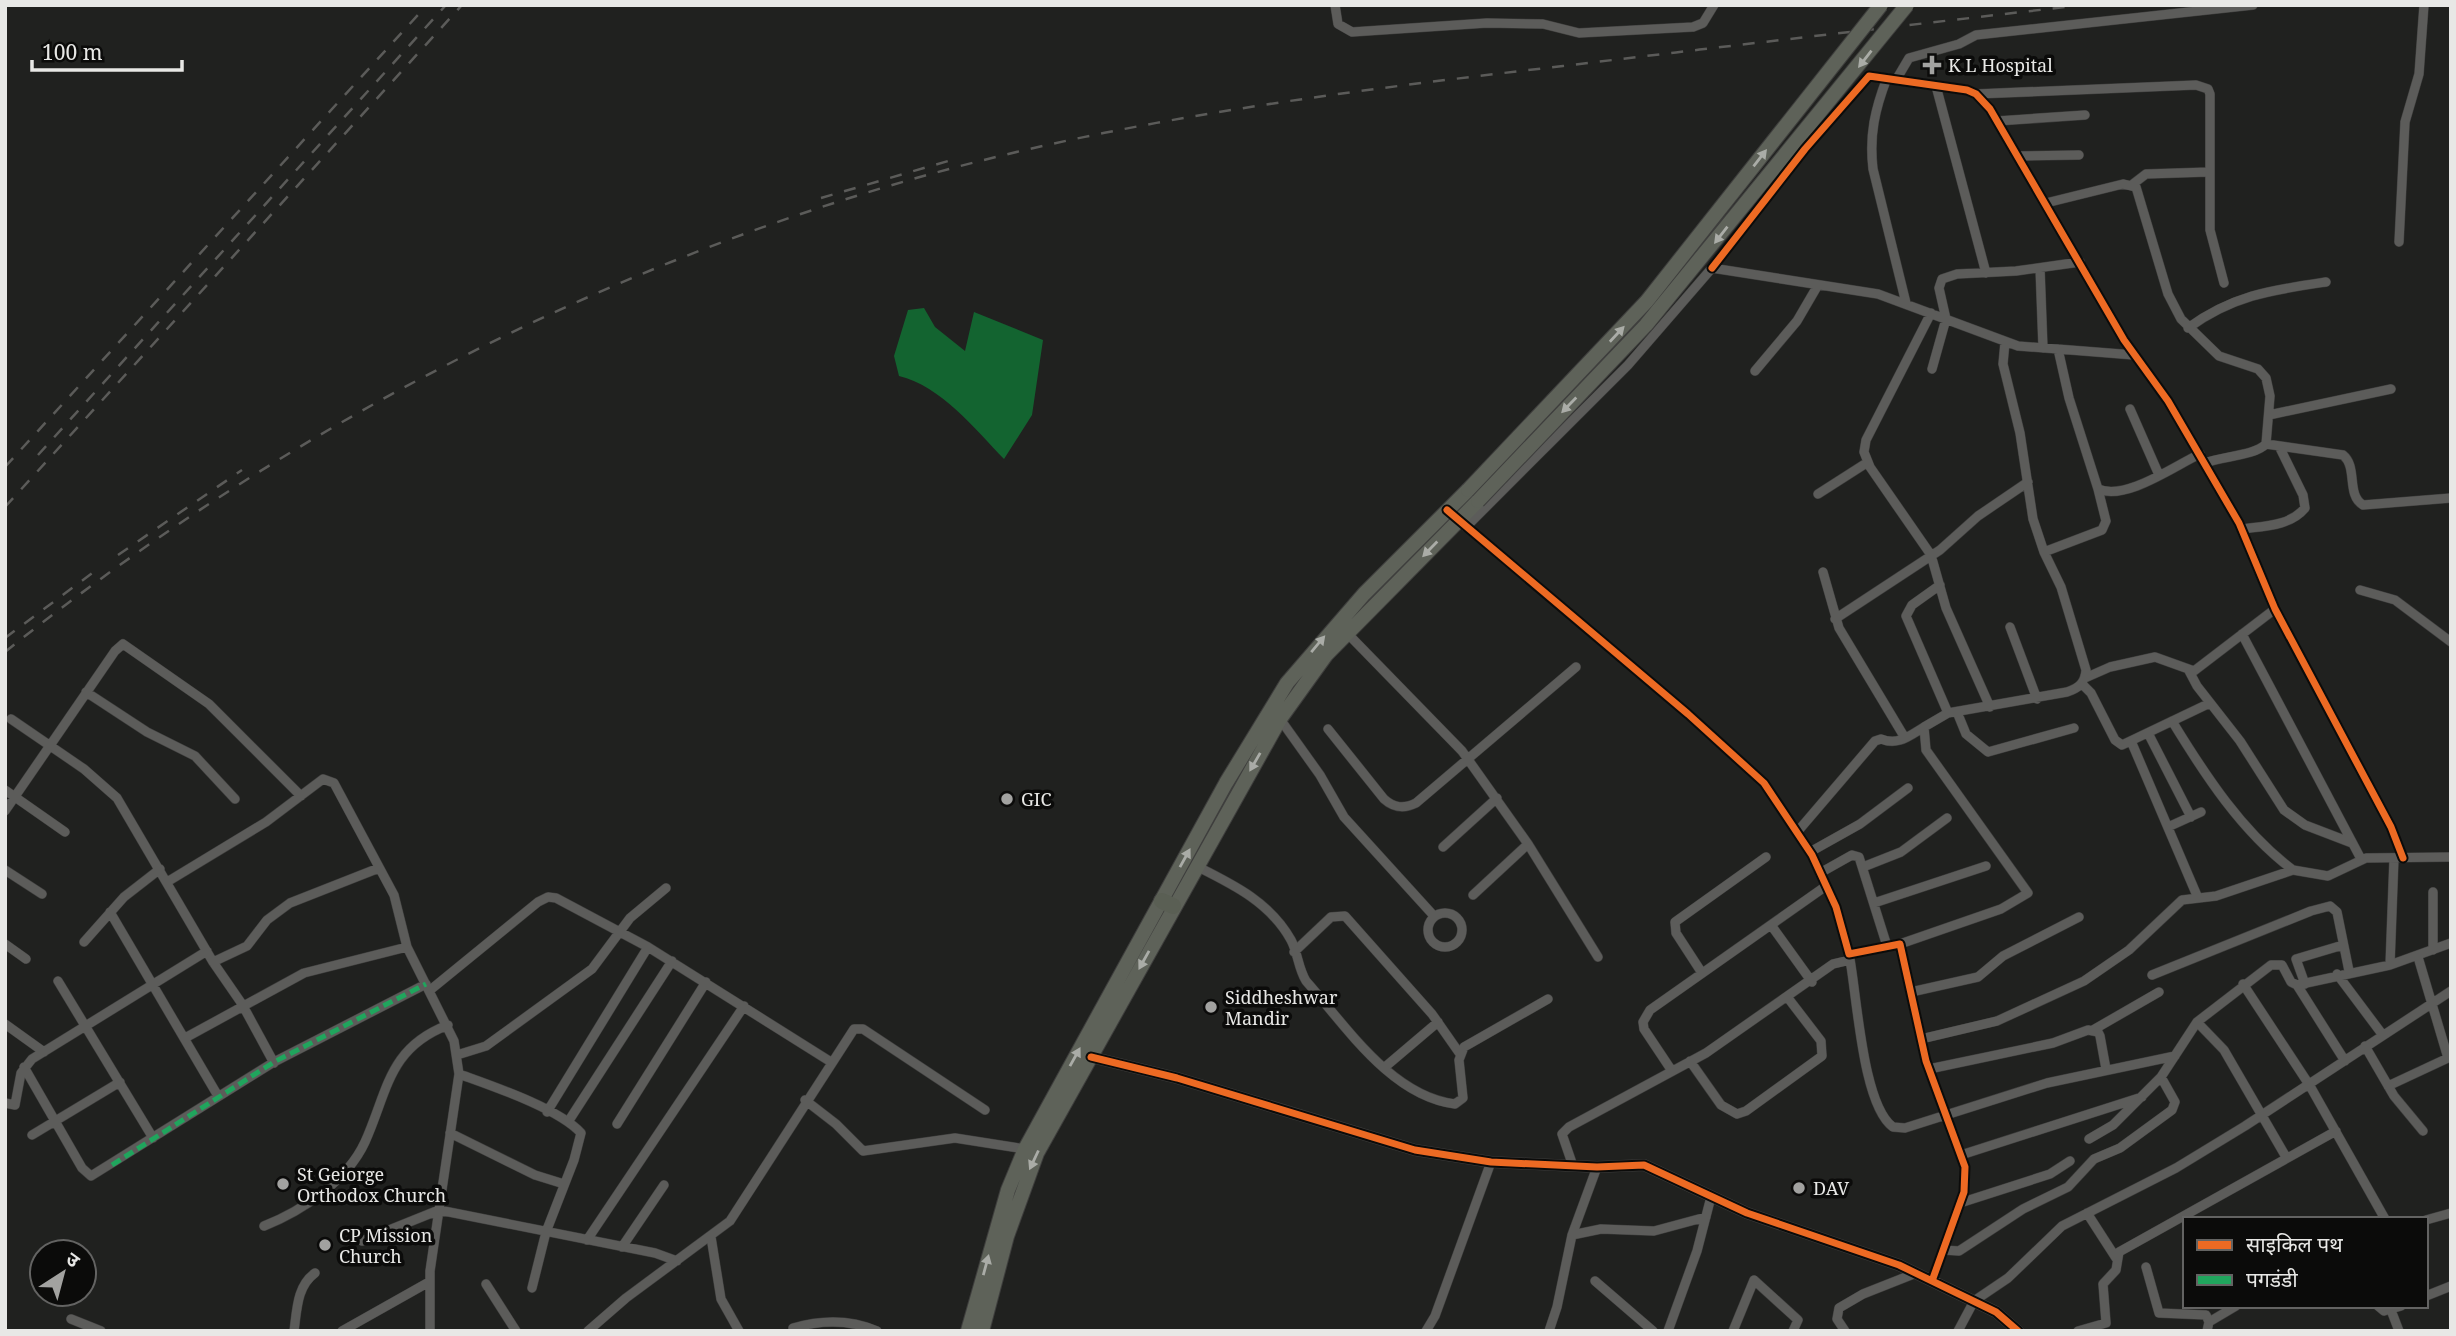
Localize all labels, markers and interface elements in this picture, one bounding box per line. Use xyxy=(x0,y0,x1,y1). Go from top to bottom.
scale bar xyxy=(32,28,182,72)
text: 100 m xyxy=(42,38,103,66)
one-way arrow xyxy=(1857,50,1872,68)
place label: K L Hospital xyxy=(1948,53,2053,77)
marker: K L Hospital xyxy=(1922,55,1942,75)
one-way arrow xyxy=(1753,149,1767,167)
one-way arrow xyxy=(1714,226,1728,244)
one-way arrow xyxy=(1608,326,1624,343)
one-way arrow xyxy=(1562,396,1578,413)
one-way arrow xyxy=(1421,541,1438,558)
one-way arrow xyxy=(1310,636,1325,653)
one-way arrow xyxy=(1249,752,1261,771)
place label: GIC xyxy=(1021,787,1052,811)
marker: GIC xyxy=(999,791,1015,807)
one-way arrow xyxy=(1180,848,1191,868)
one-way arrow xyxy=(1138,950,1150,970)
place label: Siddheshwar Mandir xyxy=(1225,985,1338,1030)
marker: Siddheshwar Mandir xyxy=(1203,999,1219,1015)
one-way arrow xyxy=(1069,1047,1081,1067)
one-way arrow xyxy=(1028,1149,1039,1170)
place label: St Geiorge Orthodox Church xyxy=(297,1162,446,1207)
marker: St Geiorge Orthodox Church xyxy=(275,1176,291,1192)
place label: DAV xyxy=(1813,1176,1850,1200)
marker: DAV xyxy=(1791,1180,1807,1196)
legend xyxy=(2183,1217,2428,1308)
place label: CP Mission Church xyxy=(339,1223,433,1268)
text: साइकिल पथ xyxy=(2246,1230,2343,1258)
marker: CP Mission Church xyxy=(317,1237,333,1253)
north arrow xyxy=(28,1238,98,1308)
text: उ xyxy=(61,1245,86,1274)
one-way arrow xyxy=(981,1254,992,1276)
text: पगडंडी xyxy=(2246,1265,2298,1293)

